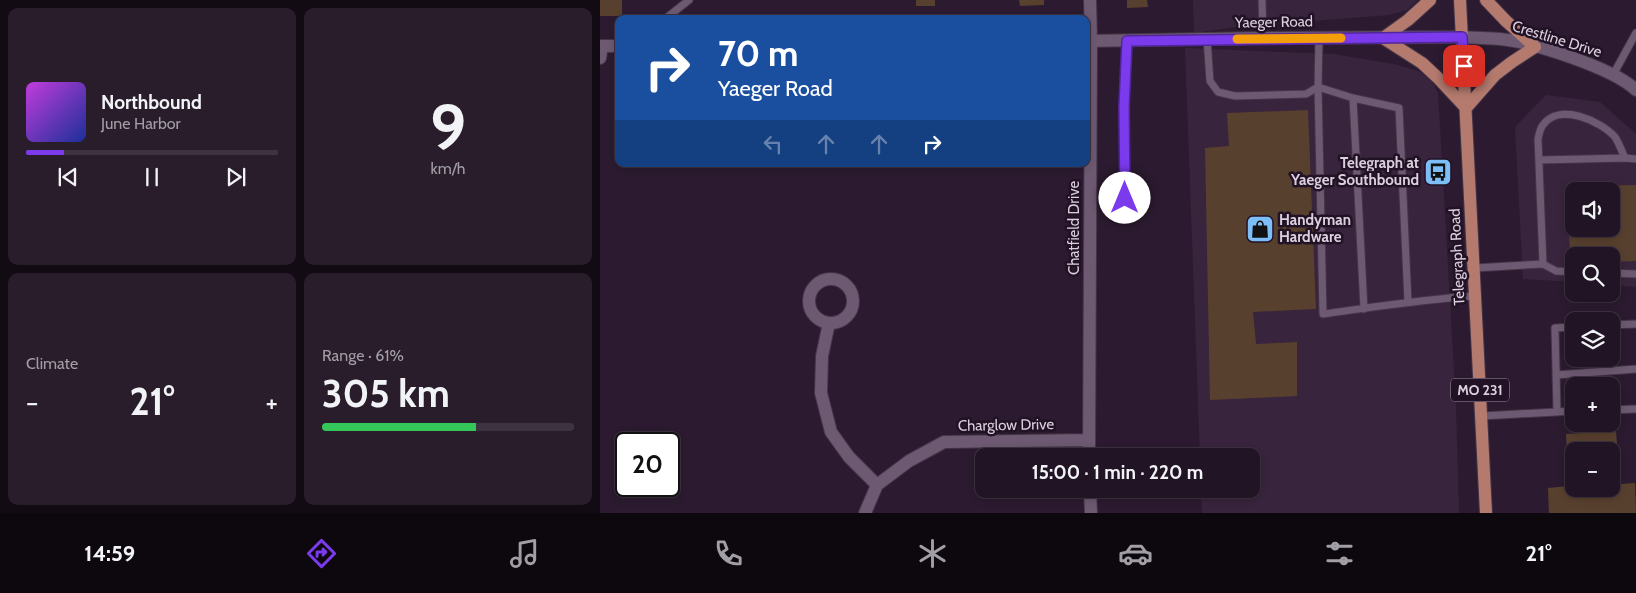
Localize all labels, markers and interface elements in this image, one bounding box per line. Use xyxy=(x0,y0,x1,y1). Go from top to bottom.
street label: Yaeger Road xyxy=(1234,12,1313,32)
street label: Crestline Drive xyxy=(1510,17,1604,61)
text: 70 m xyxy=(718,32,799,75)
icon: right xyxy=(635,35,700,100)
pin xyxy=(1443,45,1485,87)
icon: arrive xyxy=(1450,52,1478,80)
text: Yaeger Road xyxy=(718,75,833,102)
text: 9 xyxy=(430,87,466,166)
text: Northbound xyxy=(101,91,202,114)
text: June Harbor xyxy=(101,114,181,133)
icon: left xyxy=(759,130,787,158)
icon: ahead xyxy=(812,130,840,158)
icon: ahead xyxy=(865,130,893,158)
icon: right xyxy=(918,130,946,158)
place label: Telegraph at Yaeger Southbound xyxy=(1290,154,1419,189)
bus stop icon: Telegraph at Yaeger Southbound xyxy=(1423,157,1453,187)
text: km/h xyxy=(430,159,466,178)
icon: previous xyxy=(54,163,82,191)
icon: pause xyxy=(138,163,166,191)
icon: next xyxy=(222,163,250,191)
position arrow xyxy=(1098,171,1150,223)
street label: Chatfield Drive xyxy=(1065,181,1083,275)
map controls xyxy=(1565,182,1620,497)
button: sound xyxy=(1565,182,1620,237)
street label: Telegraph Road xyxy=(1445,208,1469,306)
place label: Handyman Hardware xyxy=(1279,211,1351,246)
shop icon: Handyman Hardware xyxy=(1245,214,1275,244)
button: search xyxy=(1565,247,1620,302)
button: layers xyxy=(1565,312,1620,367)
text: Range · 61% xyxy=(322,346,404,365)
text: Climate xyxy=(26,354,78,373)
text: 305 km xyxy=(322,370,450,417)
button: + xyxy=(1565,377,1620,432)
text: 21° xyxy=(129,378,175,425)
road number: MO 231 xyxy=(1451,378,1509,402)
text: − xyxy=(26,385,38,419)
text: + xyxy=(266,385,278,419)
street label: Charglow Drive xyxy=(958,415,1055,435)
speed limit sign: 20 xyxy=(615,432,680,497)
button: − xyxy=(1565,442,1620,497)
text: 15:00 · 1 min · 220 m xyxy=(1032,461,1203,484)
icon: directions xyxy=(304,536,339,571)
icon: music xyxy=(507,536,542,571)
icon: phone xyxy=(711,536,746,571)
icon: climate xyxy=(915,536,950,571)
icon: car xyxy=(1118,536,1153,571)
icon: filters xyxy=(1322,536,1357,571)
text: 14:59 xyxy=(84,540,135,567)
text: 21° xyxy=(1526,540,1552,567)

